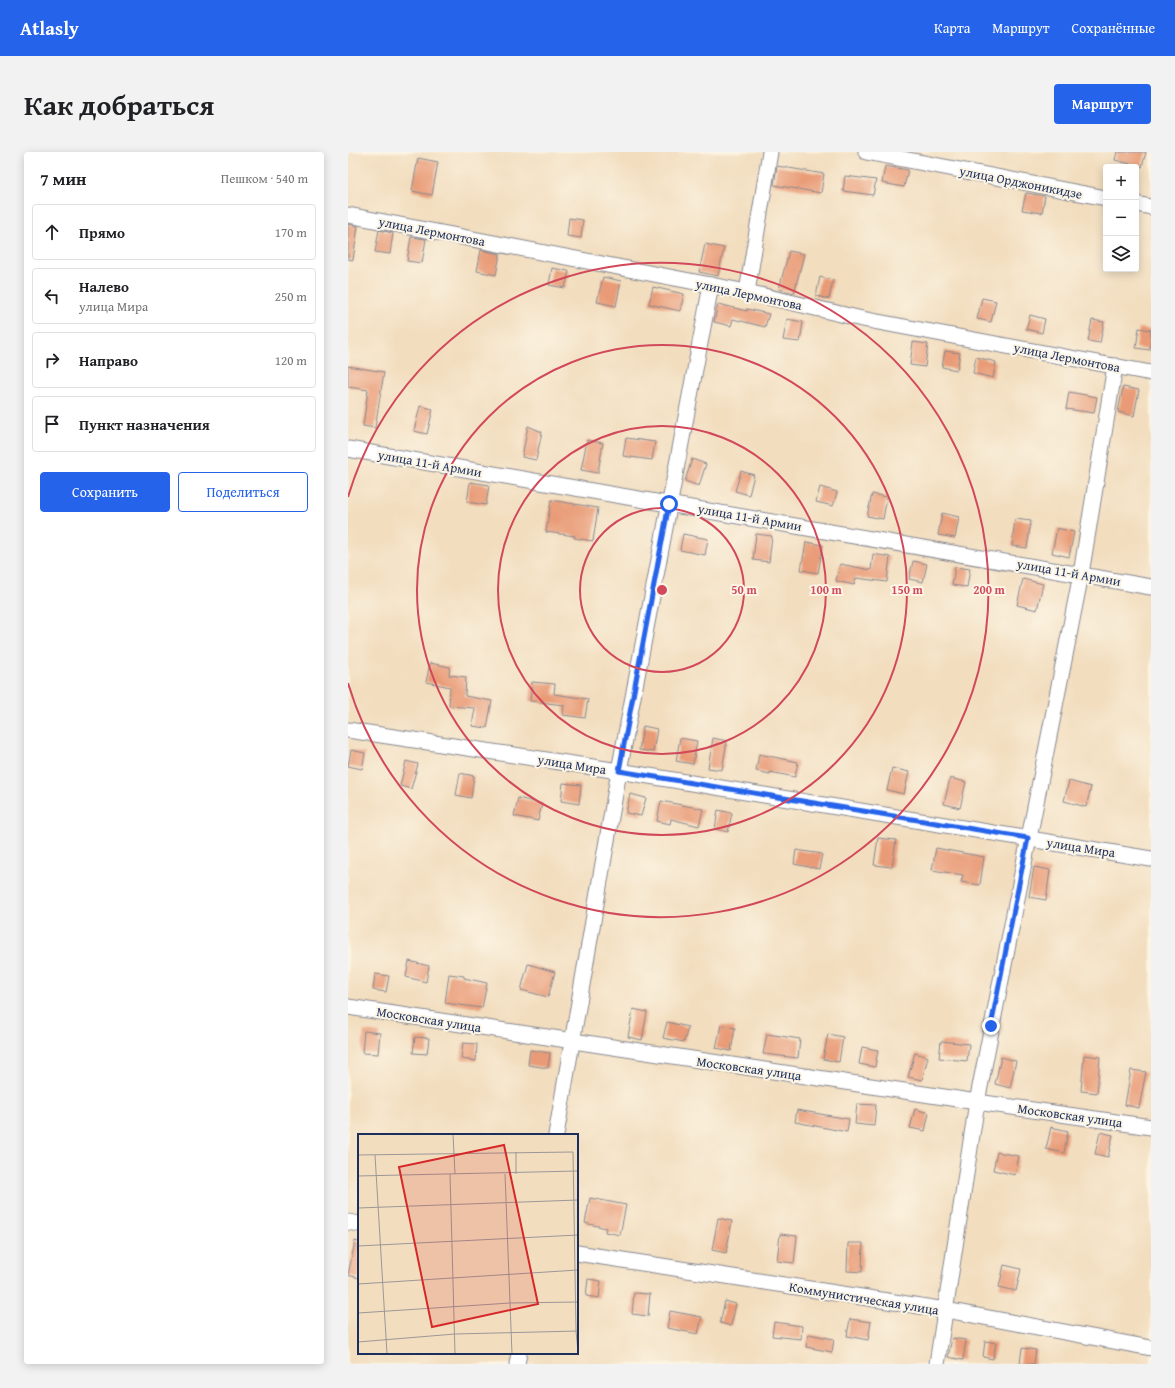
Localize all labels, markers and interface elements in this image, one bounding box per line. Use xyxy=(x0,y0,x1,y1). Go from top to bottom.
text: Atlasly xyxy=(20,14,79,42)
text: Карта xyxy=(934,18,970,38)
text: Маршрут xyxy=(992,18,1050,38)
text: Сохранённые xyxy=(1072,18,1155,38)
text: Как добраться xyxy=(24,84,214,125)
button: Маршрут xyxy=(1054,84,1151,124)
street label: улица Орджоникидзе xyxy=(957,161,1084,204)
map controls xyxy=(1103,164,1139,272)
button: + xyxy=(1103,164,1139,200)
text: 7 мин xyxy=(40,166,86,191)
text: Пешком · 540 m xyxy=(221,169,308,188)
button: − xyxy=(1103,200,1139,236)
street label: улица Лермонтова xyxy=(376,212,488,251)
icon: ahead xyxy=(41,221,63,243)
text: Прямо xyxy=(79,222,125,243)
text: 170 m xyxy=(275,223,307,242)
button: layers xyxy=(1103,236,1139,272)
street label: улица Лермонтова xyxy=(693,274,805,315)
text: Налево xyxy=(79,276,129,297)
icon: left xyxy=(41,285,63,307)
text: 250 m xyxy=(275,287,307,306)
text: улица Мира xyxy=(79,297,148,316)
street label: улица Лермонтова xyxy=(1011,338,1123,377)
icon: right xyxy=(41,349,63,371)
text: Направо xyxy=(79,350,138,371)
text: 120 m xyxy=(275,351,307,370)
icon: arrive xyxy=(41,413,63,435)
text: Пункт назначения xyxy=(79,414,210,435)
street label: улица 11-й Армии xyxy=(375,445,484,482)
button: Сохранить xyxy=(40,472,170,512)
button: Поделиться xyxy=(178,472,308,512)
route start xyxy=(660,495,678,513)
street label: улица 11-й Армии xyxy=(695,499,804,536)
street label: улица 11-й Армии xyxy=(1014,554,1123,591)
text: 50 m xyxy=(731,581,757,598)
text: 100 m xyxy=(810,581,843,598)
text: 150 m xyxy=(891,581,924,598)
text: 200 m xyxy=(973,581,1006,598)
centre of rings xyxy=(655,583,669,597)
street label: улица Мира xyxy=(535,750,608,779)
street label: улица Мира xyxy=(1044,833,1117,862)
street label: Московская улица xyxy=(375,1002,483,1037)
route end xyxy=(982,1017,1000,1035)
street label: Московская улица xyxy=(695,1052,803,1085)
street label: Московская улица xyxy=(1016,1099,1124,1132)
inset map xyxy=(358,1134,578,1354)
street label: Коммунистическая улица xyxy=(788,1277,941,1320)

